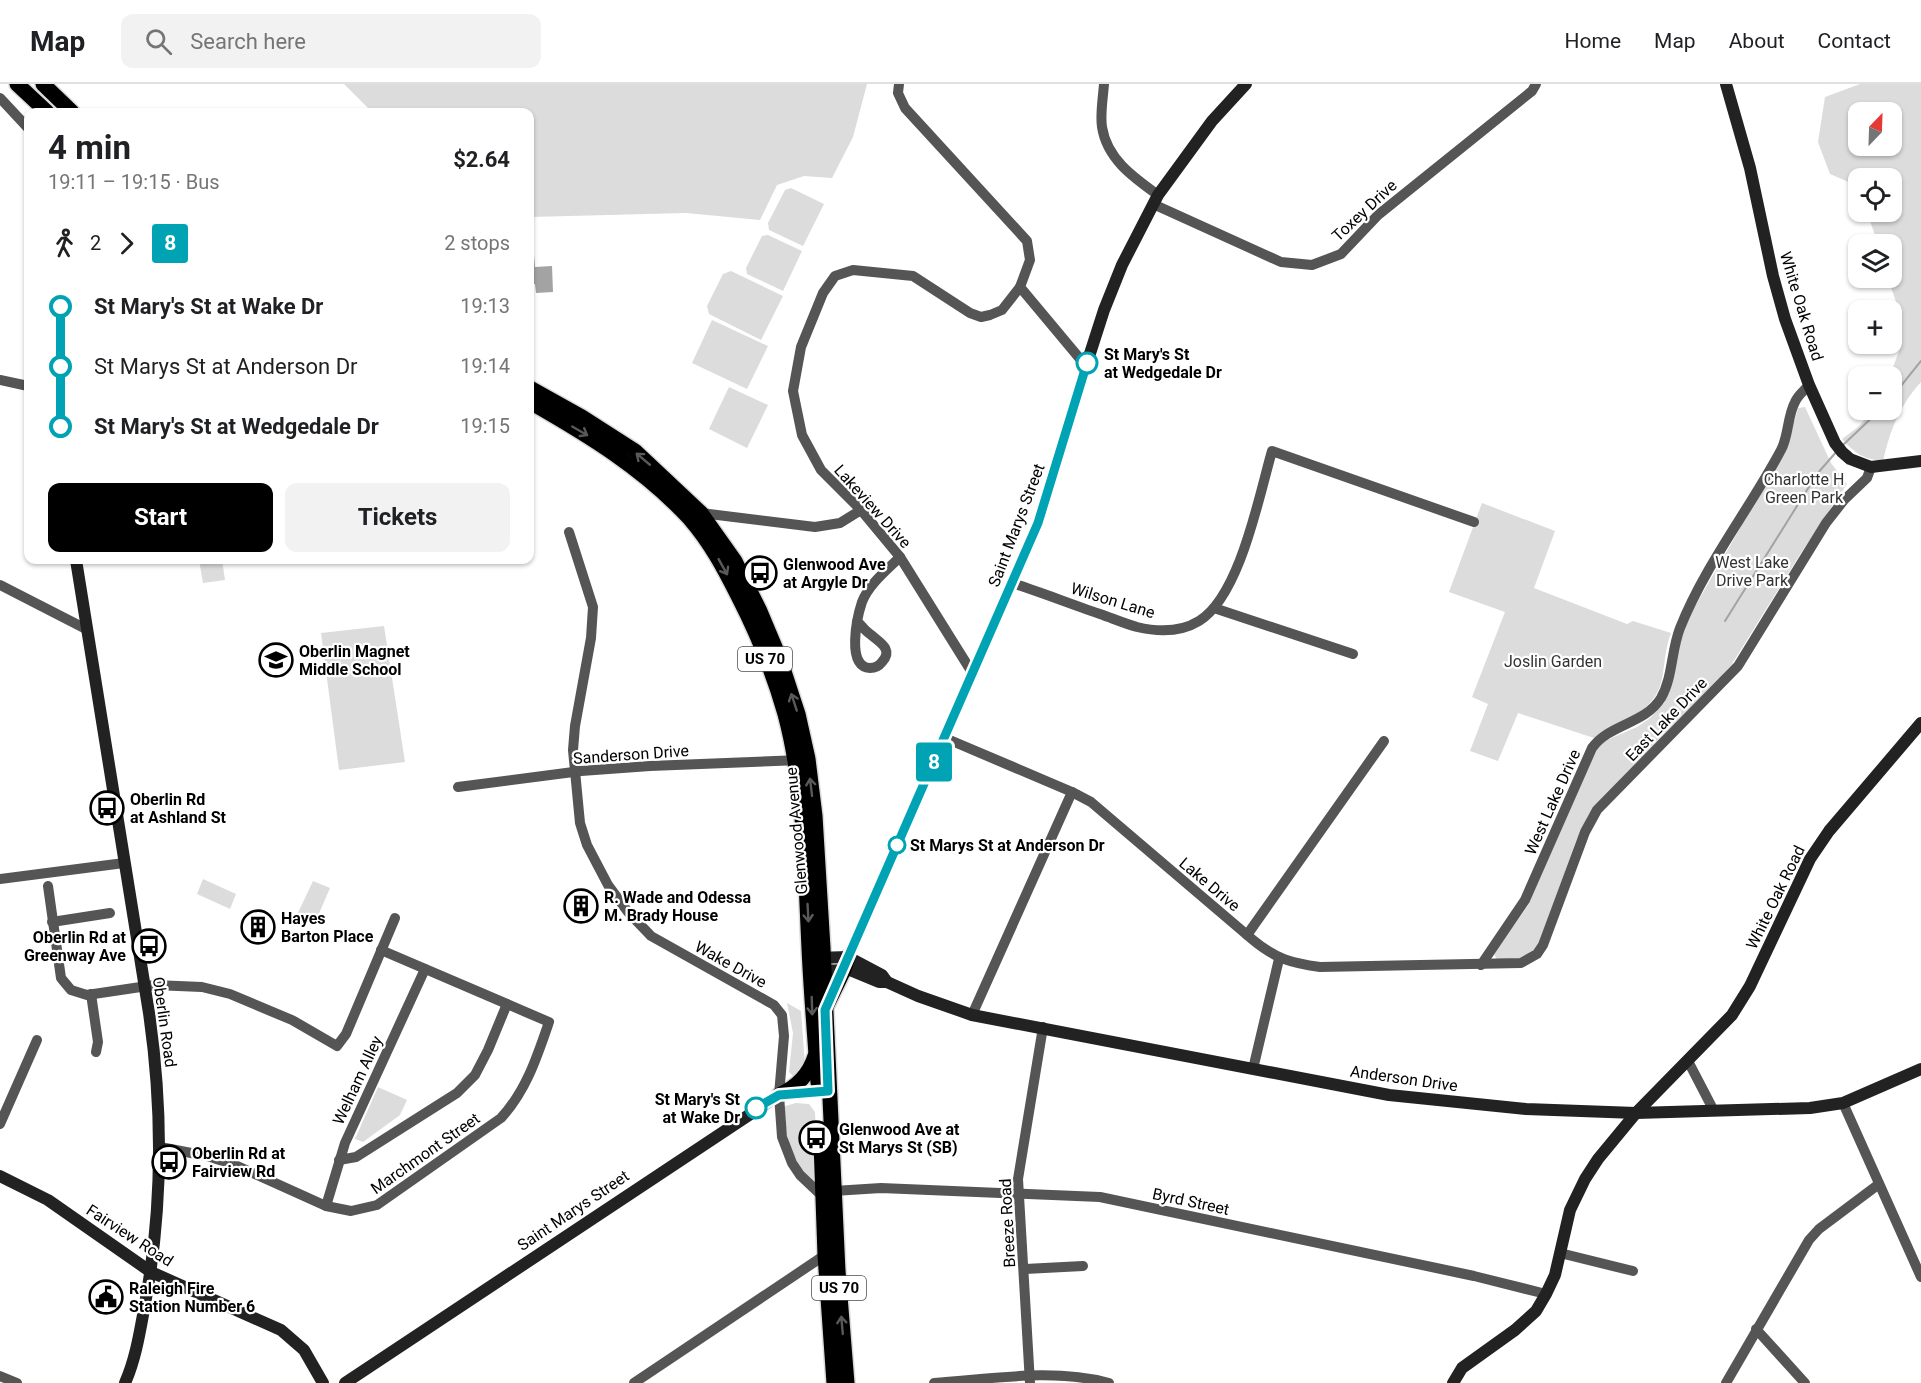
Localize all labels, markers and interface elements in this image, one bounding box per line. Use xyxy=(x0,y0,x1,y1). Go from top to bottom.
search box xyxy=(121,14,541,68)
text: Map xyxy=(30,25,85,58)
icon: search xyxy=(142,25,175,58)
text: Search here xyxy=(190,29,306,54)
text: Home xyxy=(1565,29,1621,53)
text: Map xyxy=(1654,29,1696,53)
text: About xyxy=(1729,29,1785,53)
text: Contact xyxy=(1818,29,1891,53)
north arrow xyxy=(1848,102,1902,156)
map controls xyxy=(1848,102,1902,420)
text: 4 min xyxy=(48,128,131,167)
text: $2.64 xyxy=(453,147,510,172)
button: locate xyxy=(1848,168,1902,222)
text: 19:11 – 19:15 · Bus xyxy=(48,170,220,194)
street label: Toxey Drive xyxy=(1328,176,1401,245)
icon: walk xyxy=(48,227,81,260)
icon: forward xyxy=(110,227,143,260)
text: 2 xyxy=(90,231,101,255)
text: 8 xyxy=(164,231,176,255)
text: 2 stops xyxy=(444,231,510,255)
button: layers xyxy=(1848,234,1902,288)
street label: White Oak Road xyxy=(1776,249,1827,363)
text: St Mary's St at Wake Dr xyxy=(94,294,323,319)
text: 19:13 xyxy=(460,294,510,318)
button: + xyxy=(1848,300,1902,354)
place label: St Mary's St at Wedgedale Dr xyxy=(1104,345,1222,382)
marker: St Mary's St at Wedgedale Dr xyxy=(1076,352,1098,374)
text: St Marys St at Anderson Dr xyxy=(94,354,358,379)
text: 19:14 xyxy=(460,354,510,378)
button: − xyxy=(1848,366,1902,420)
text: St Mary's St at Wedgedale Dr xyxy=(94,414,379,439)
text: 19:15 xyxy=(460,414,510,438)
one-way arrow xyxy=(571,425,588,437)
one-way arrow xyxy=(635,452,651,465)
street label: Lakeview Drive xyxy=(830,461,915,552)
street label: Saint Marys Street xyxy=(984,461,1049,589)
park label: Charlotte H Green Park xyxy=(1764,470,1844,507)
button: Start xyxy=(48,483,273,552)
button: Tickets xyxy=(285,483,510,552)
park label: West Lake Drive Park xyxy=(1715,553,1789,590)
bus stop icon: Glenwood Ave at Argyle Dr xyxy=(742,555,778,591)
place label: Glenwood Ave at Argyle Dr xyxy=(783,555,886,592)
one-way arrow xyxy=(718,558,729,576)
street label: Wilson Lane xyxy=(1069,579,1157,622)
school or university icon: Oberlin Magnet Middle School xyxy=(258,642,294,678)
place label: Oberlin Magnet Middle School xyxy=(299,642,410,679)
road number: US 70 xyxy=(738,647,792,671)
park label: Joslin Garden xyxy=(1504,652,1602,671)
street label: East Lake Drive xyxy=(1622,674,1711,765)
one-way arrow xyxy=(788,693,799,712)
street label: Sanderson Drive xyxy=(572,741,690,768)
line badge: 8 xyxy=(914,742,954,782)
street label: West Lake Drive xyxy=(1521,746,1584,858)
text: 8 xyxy=(928,750,940,774)
street label: Glenwood Avenue xyxy=(781,767,812,895)
one-way arrow xyxy=(806,778,817,798)
bus stop icon: Oberlin Rd at Ashland St xyxy=(89,790,125,826)
place label: Oberlin Rd at Ashland St xyxy=(130,790,226,827)
marker: St Marys St at Anderson Dr xyxy=(888,836,906,854)
place label: St Marys St at Anderson Dr xyxy=(910,836,1105,855)
street label: White Oak Road xyxy=(1742,842,1809,952)
street label: Lake Drive xyxy=(1175,853,1244,915)
building icon: R. Wade and Odessa M. Brady House xyxy=(563,888,599,924)
place label: R. Wade and Odessa M. Brady House xyxy=(604,888,751,925)
one-way arrow xyxy=(802,903,813,923)
building icon: Hayes Barton Place xyxy=(240,909,276,945)
place label: Hayes Barton Place xyxy=(281,909,374,946)
place label: Oberlin Rd at Greenway Ave xyxy=(24,928,127,965)
bus stop icon: Oberlin Rd at Greenway Ave xyxy=(131,928,167,964)
street label: Wake Drive xyxy=(692,937,770,992)
street label: Oberlin Road xyxy=(149,976,180,1069)
one-way arrow xyxy=(807,995,818,1015)
street label: Welham Alley xyxy=(329,1032,387,1128)
street label: Anderson Drive xyxy=(1349,1062,1459,1095)
place label: St Mary's St at Wake Dr xyxy=(655,1090,741,1127)
marker: St Mary's St at Wake Dr xyxy=(745,1097,767,1119)
street label: Marchmont Street xyxy=(367,1109,483,1198)
bus stop icon: Glenwood Ave at St Marys St (SB) xyxy=(798,1120,834,1156)
place label: Glenwood Ave at St Marys St (SB) xyxy=(839,1120,960,1157)
bus stop icon: Oberlin Rd at Fairview Rd xyxy=(151,1144,187,1180)
place label: Oberlin Rd at Fairview Rd xyxy=(192,1144,286,1181)
street label: Saint Marys Street xyxy=(514,1166,633,1255)
street label: Breeze Road xyxy=(996,1178,1019,1268)
street label: Byrd Street xyxy=(1151,1184,1231,1219)
street label: Fairview Road xyxy=(83,1200,177,1270)
road number: US 70 xyxy=(812,1276,866,1300)
public building icon: Raleigh Fire Station Number 6 xyxy=(88,1279,124,1315)
place label: Raleigh Fire Station Number 6 xyxy=(129,1279,255,1316)
one-way arrow xyxy=(837,1315,848,1335)

